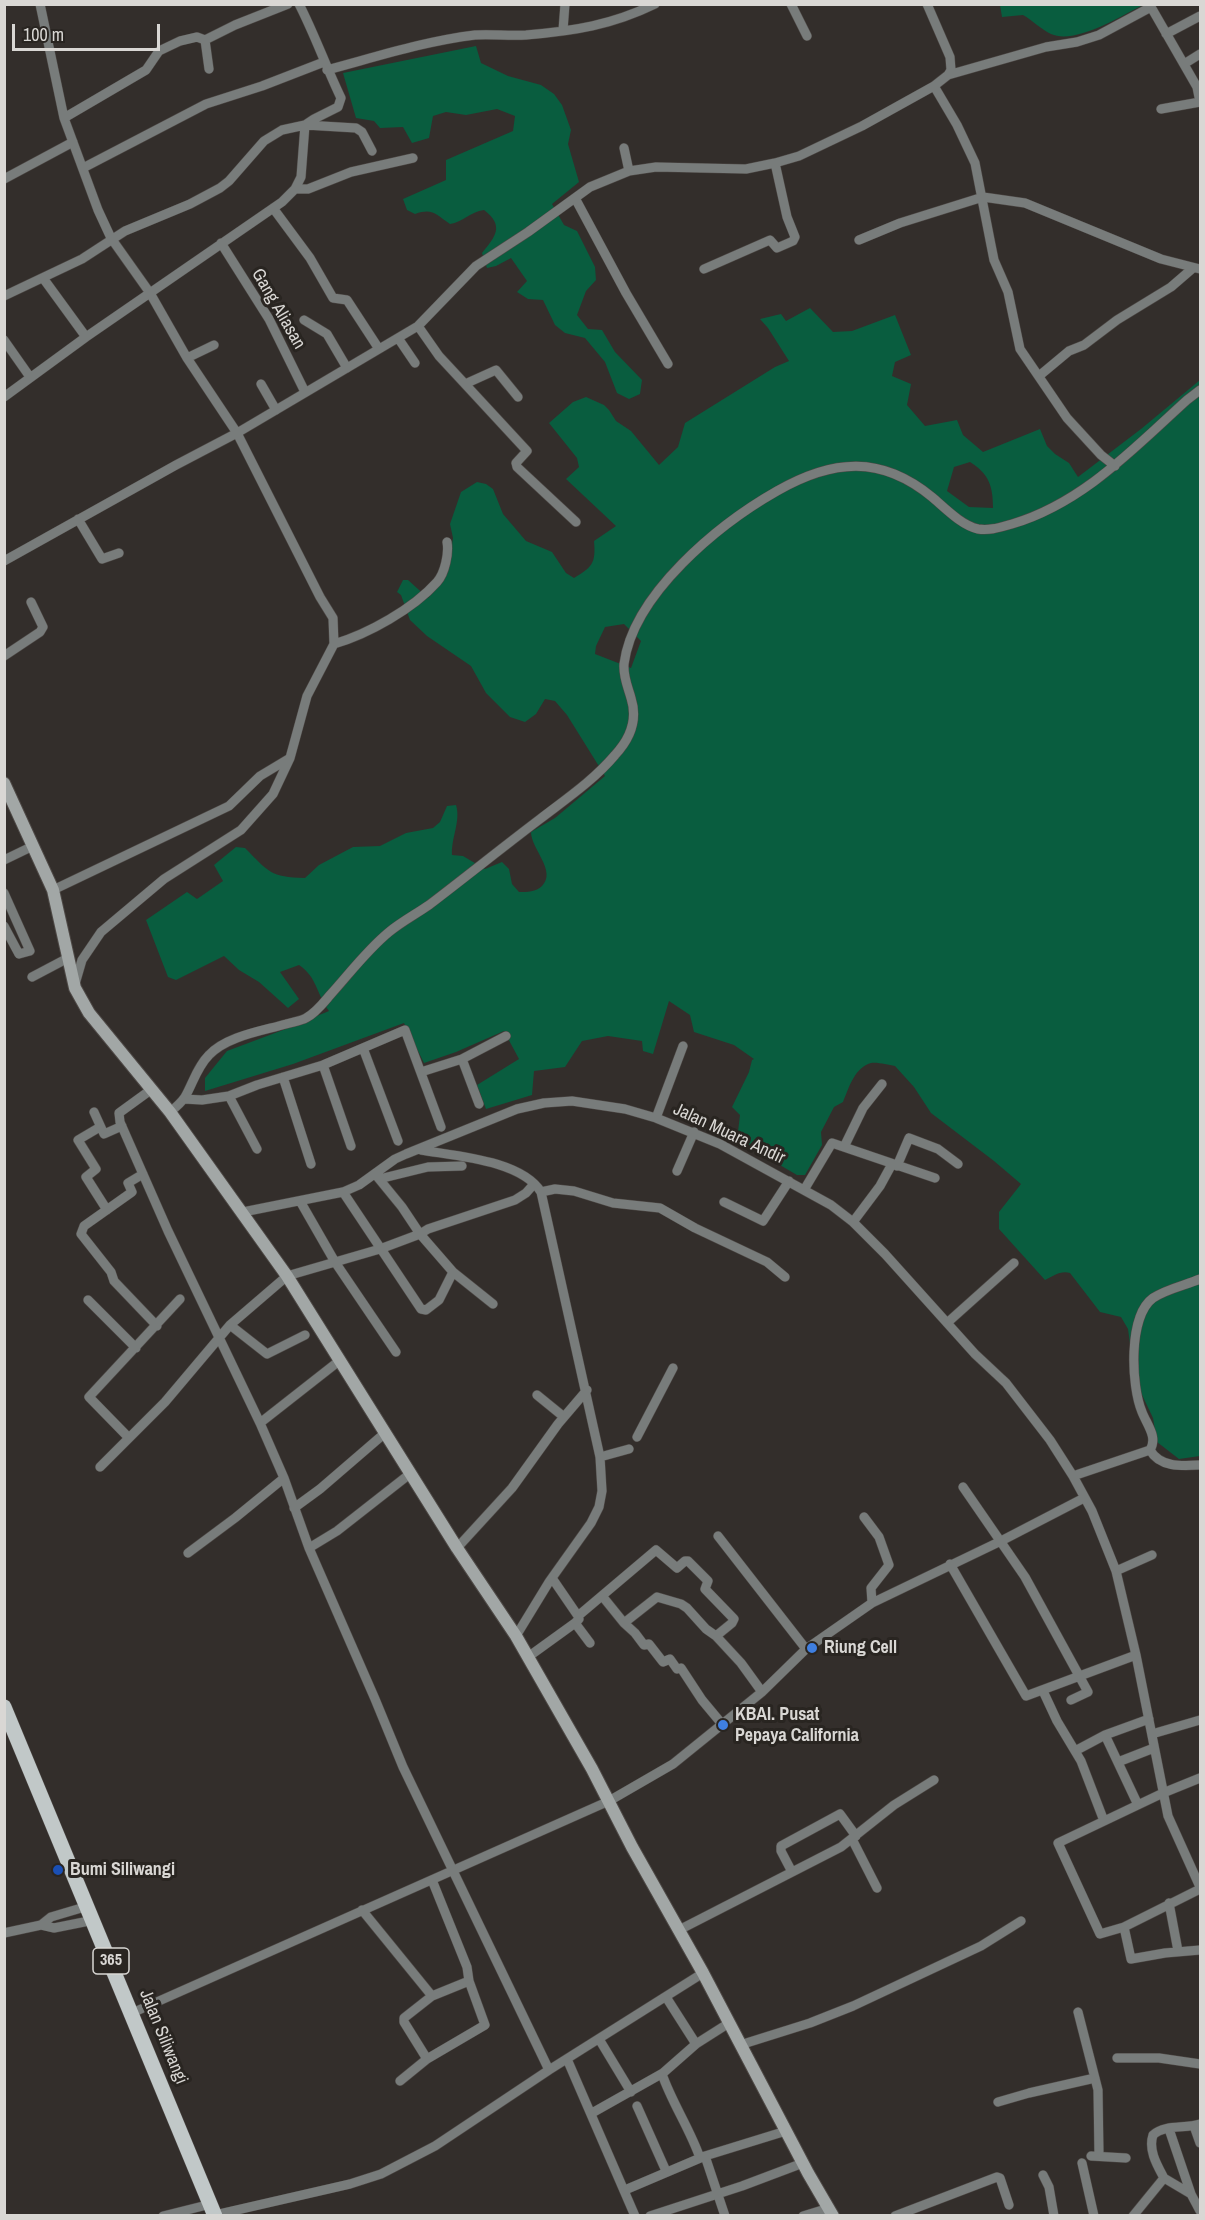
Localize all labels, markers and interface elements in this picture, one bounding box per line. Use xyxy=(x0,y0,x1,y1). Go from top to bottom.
scale bar xyxy=(15,12,164,50)
text: 100 m xyxy=(23,22,64,47)
street label: Gang Aliasan xyxy=(246,265,310,353)
street label: Jalan Muara Andir xyxy=(670,1099,788,1169)
place label: Riung Cell xyxy=(824,1637,897,1659)
marker: Riung Cell xyxy=(805,1641,819,1655)
place label: KBAI. Pusat Pepaya California xyxy=(735,1704,859,1746)
marker: KBAI. Pusat Pepaya California xyxy=(716,1718,730,1732)
place label: Bumi Siliwangi xyxy=(70,1859,175,1881)
marker: Bumi Siliwangi xyxy=(51,1863,65,1877)
road number: 365 xyxy=(93,1948,129,1974)
street label: Jalan Siliwangi xyxy=(134,1987,192,2087)

